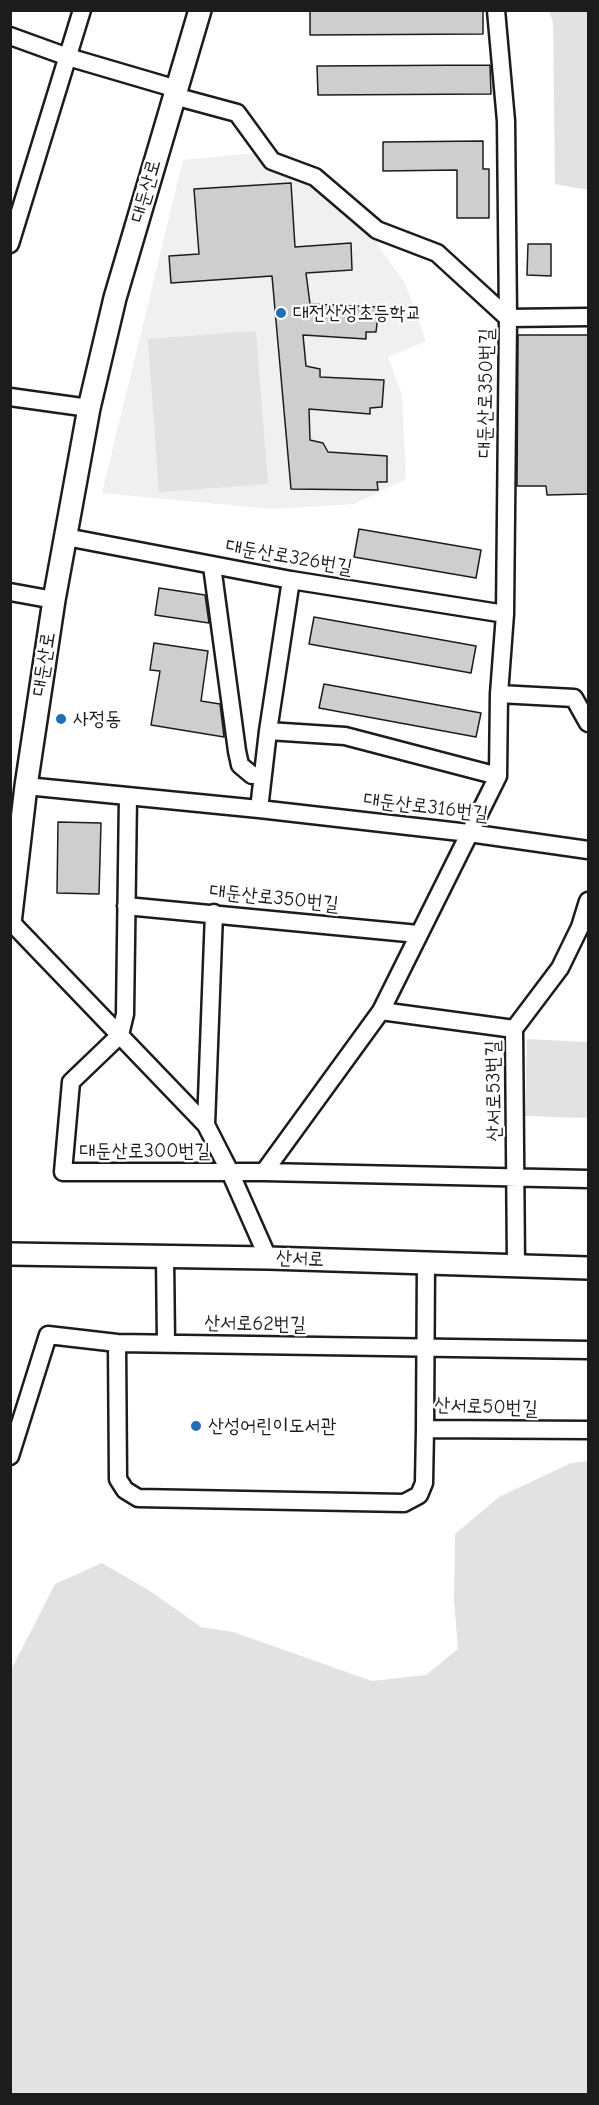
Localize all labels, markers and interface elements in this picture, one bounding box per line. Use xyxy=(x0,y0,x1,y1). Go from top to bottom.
street label: 대둔산로 xyxy=(126,157,166,225)
place label: 대전산성초등학교 xyxy=(293,301,422,325)
marker: 대전산성초등학교 xyxy=(274,306,288,320)
street label: 대둔산로350번길 xyxy=(473,328,499,458)
street label: 대둔산로326번길 xyxy=(224,534,354,580)
street label: 대둔산로 xyxy=(27,630,61,698)
place label: 사정동 xyxy=(73,707,121,731)
marker: 사정동 xyxy=(54,712,68,726)
street label: 대둔산로316번길 xyxy=(362,787,490,827)
street label: 대둔산로350번길 xyxy=(208,879,340,917)
street label: 산서로53번길 xyxy=(481,1040,507,1142)
street label: 대둔산로300번길 xyxy=(79,1139,211,1163)
street label: 산서로 xyxy=(275,1246,325,1272)
street label: 산서로62번길 xyxy=(204,1311,306,1337)
street label: 산서로50번길 xyxy=(434,1393,538,1421)
place label: 산성어린이도서관 xyxy=(208,1414,337,1438)
marker: 산성어린이도서관 xyxy=(189,1419,203,1433)

